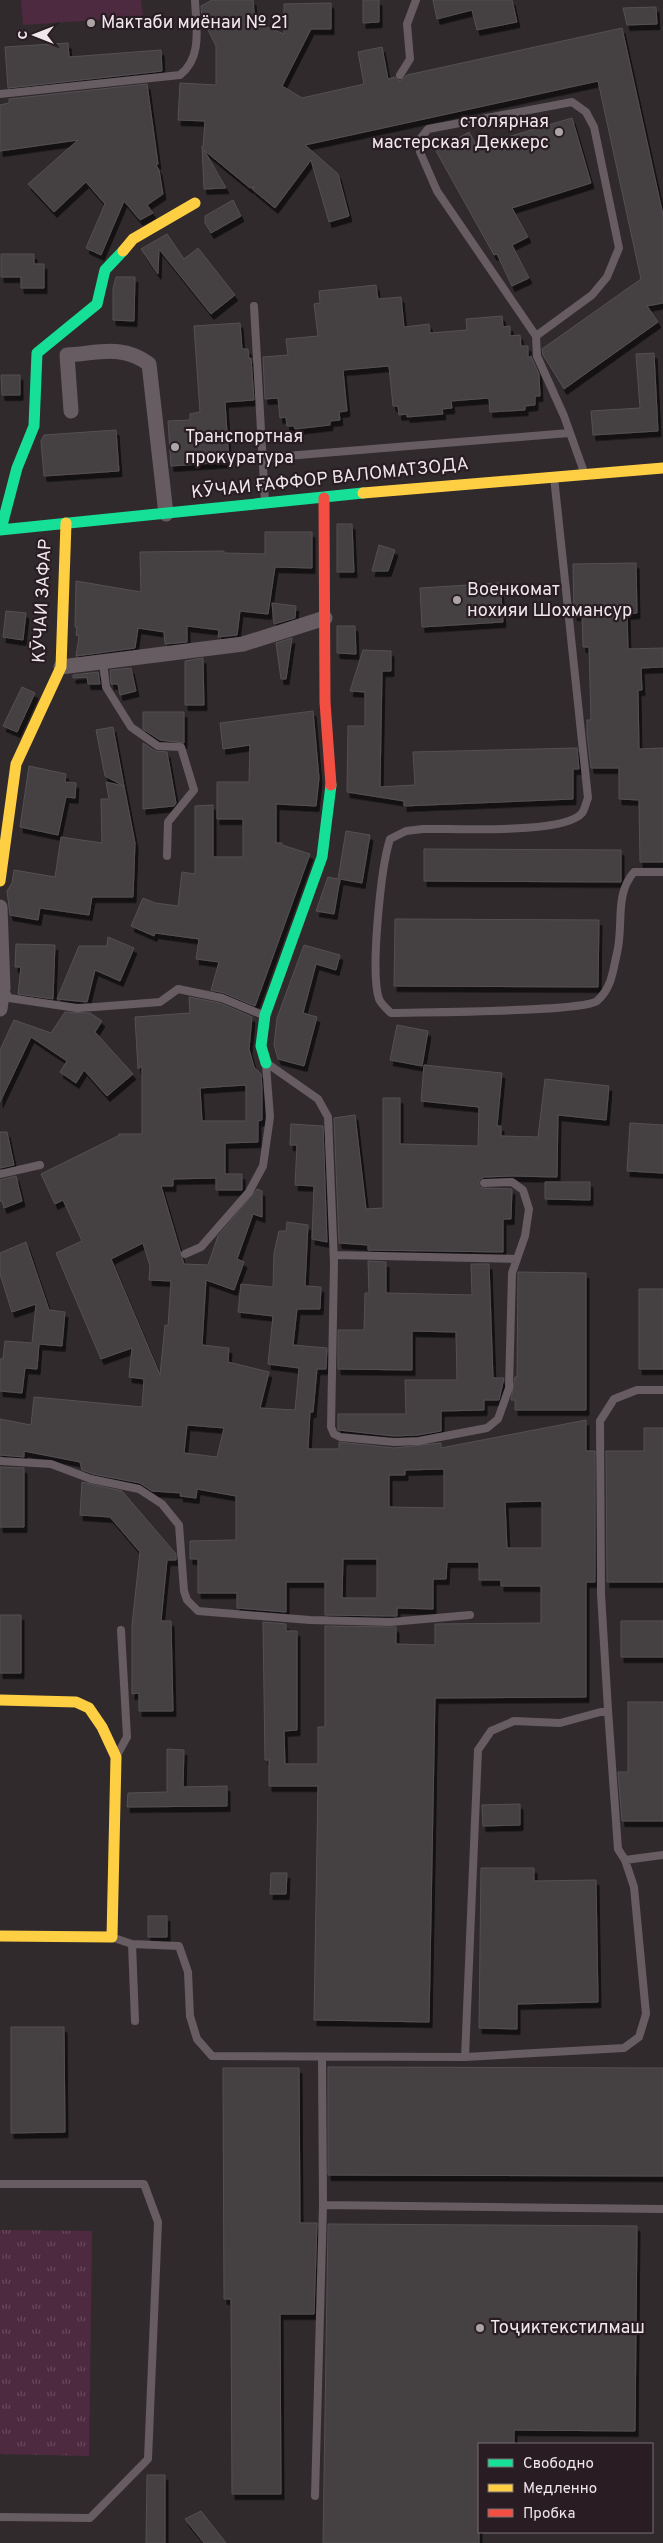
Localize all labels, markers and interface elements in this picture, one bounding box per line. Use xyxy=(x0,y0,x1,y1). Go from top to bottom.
north arrow xyxy=(10,10,60,60)
place label: Мактаби миёнаи № 21 xyxy=(101,12,288,35)
marker: Мактаби миёнаи № 21 xyxy=(85,17,97,29)
text: С xyxy=(15,30,32,39)
place label: столярная мастерская Деккерс xyxy=(372,111,549,155)
marker: столярная мастерская Деккерс xyxy=(553,126,565,138)
place label: Транспортная прокуратура xyxy=(185,426,303,470)
marker: Транспортная прокуратура xyxy=(169,441,181,453)
street label: КӮЧАИ ҒАФФОР ВАЛОМАТЗОДА xyxy=(190,452,470,505)
street label: КӮЧАИ ЗАФАР xyxy=(27,538,58,664)
place label: Военкомат нохияи Шохмансур xyxy=(467,579,632,623)
marker: Военкомат нохияи Шохмансур xyxy=(451,594,463,606)
place label: Тоҷиктекстилмаш xyxy=(490,2317,645,2340)
marker: Тоҷиктекстилмаш xyxy=(474,2322,486,2334)
legend xyxy=(478,2443,653,2533)
text: Свободно xyxy=(523,2455,594,2474)
text: Медленно xyxy=(523,2480,597,2499)
text: Пробка xyxy=(523,2505,575,2524)

